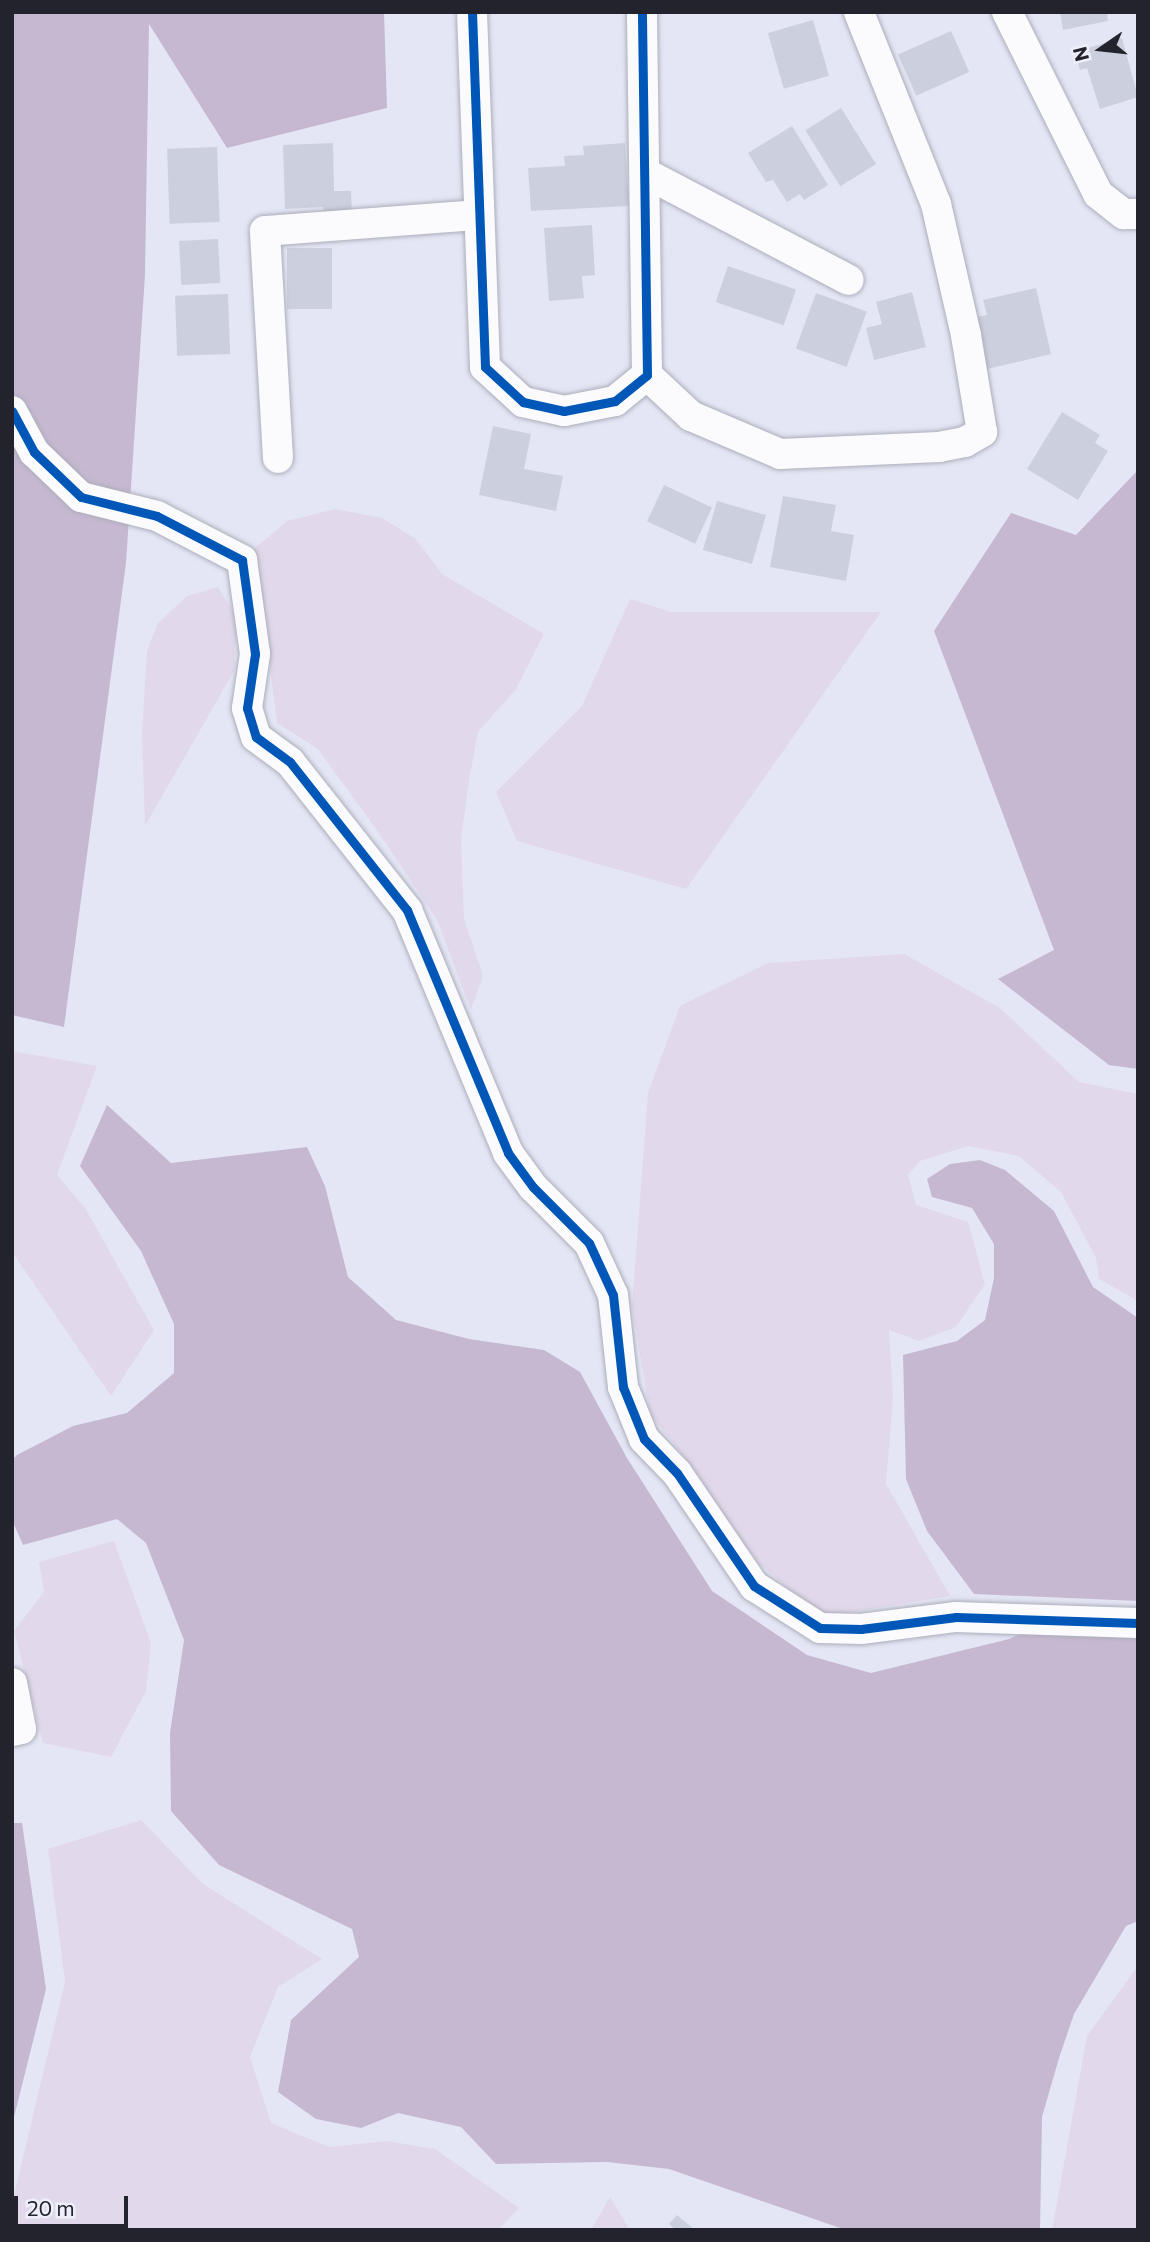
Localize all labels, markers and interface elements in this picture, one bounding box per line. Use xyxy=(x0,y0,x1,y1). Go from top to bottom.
north arrow xyxy=(1066,14,1136,84)
text: N xyxy=(1067,45,1093,64)
scale bar xyxy=(18,2182,131,2226)
text: 20 m xyxy=(27,2195,75,2220)

